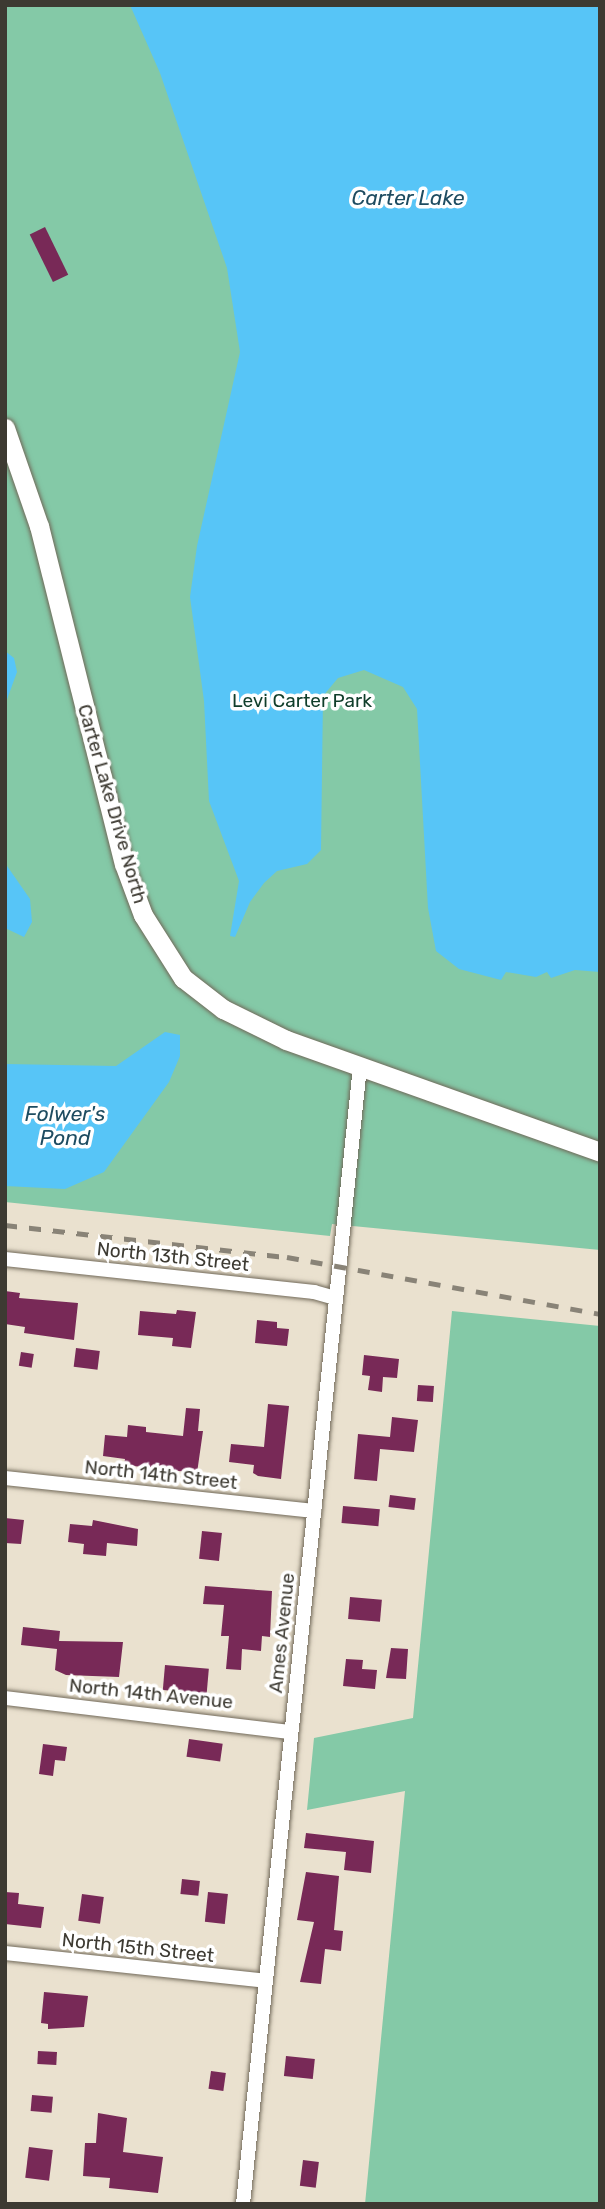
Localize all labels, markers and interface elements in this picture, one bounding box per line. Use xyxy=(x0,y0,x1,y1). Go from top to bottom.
water label: Carter Lake xyxy=(351,185,465,211)
park label: Levi Carter Park xyxy=(232,690,372,712)
street label: Carter Lake Drive North xyxy=(73,701,151,907)
water label: Folwer's Pond xyxy=(25,1101,105,1151)
street label: North 13th Street xyxy=(96,1238,250,1276)
street label: North 14th Street xyxy=(83,1456,239,1494)
street label: Ames Avenue xyxy=(264,1572,300,1694)
street label: North 14th Avenue xyxy=(68,1674,234,1714)
street label: North 15th Street xyxy=(61,1929,215,1967)

